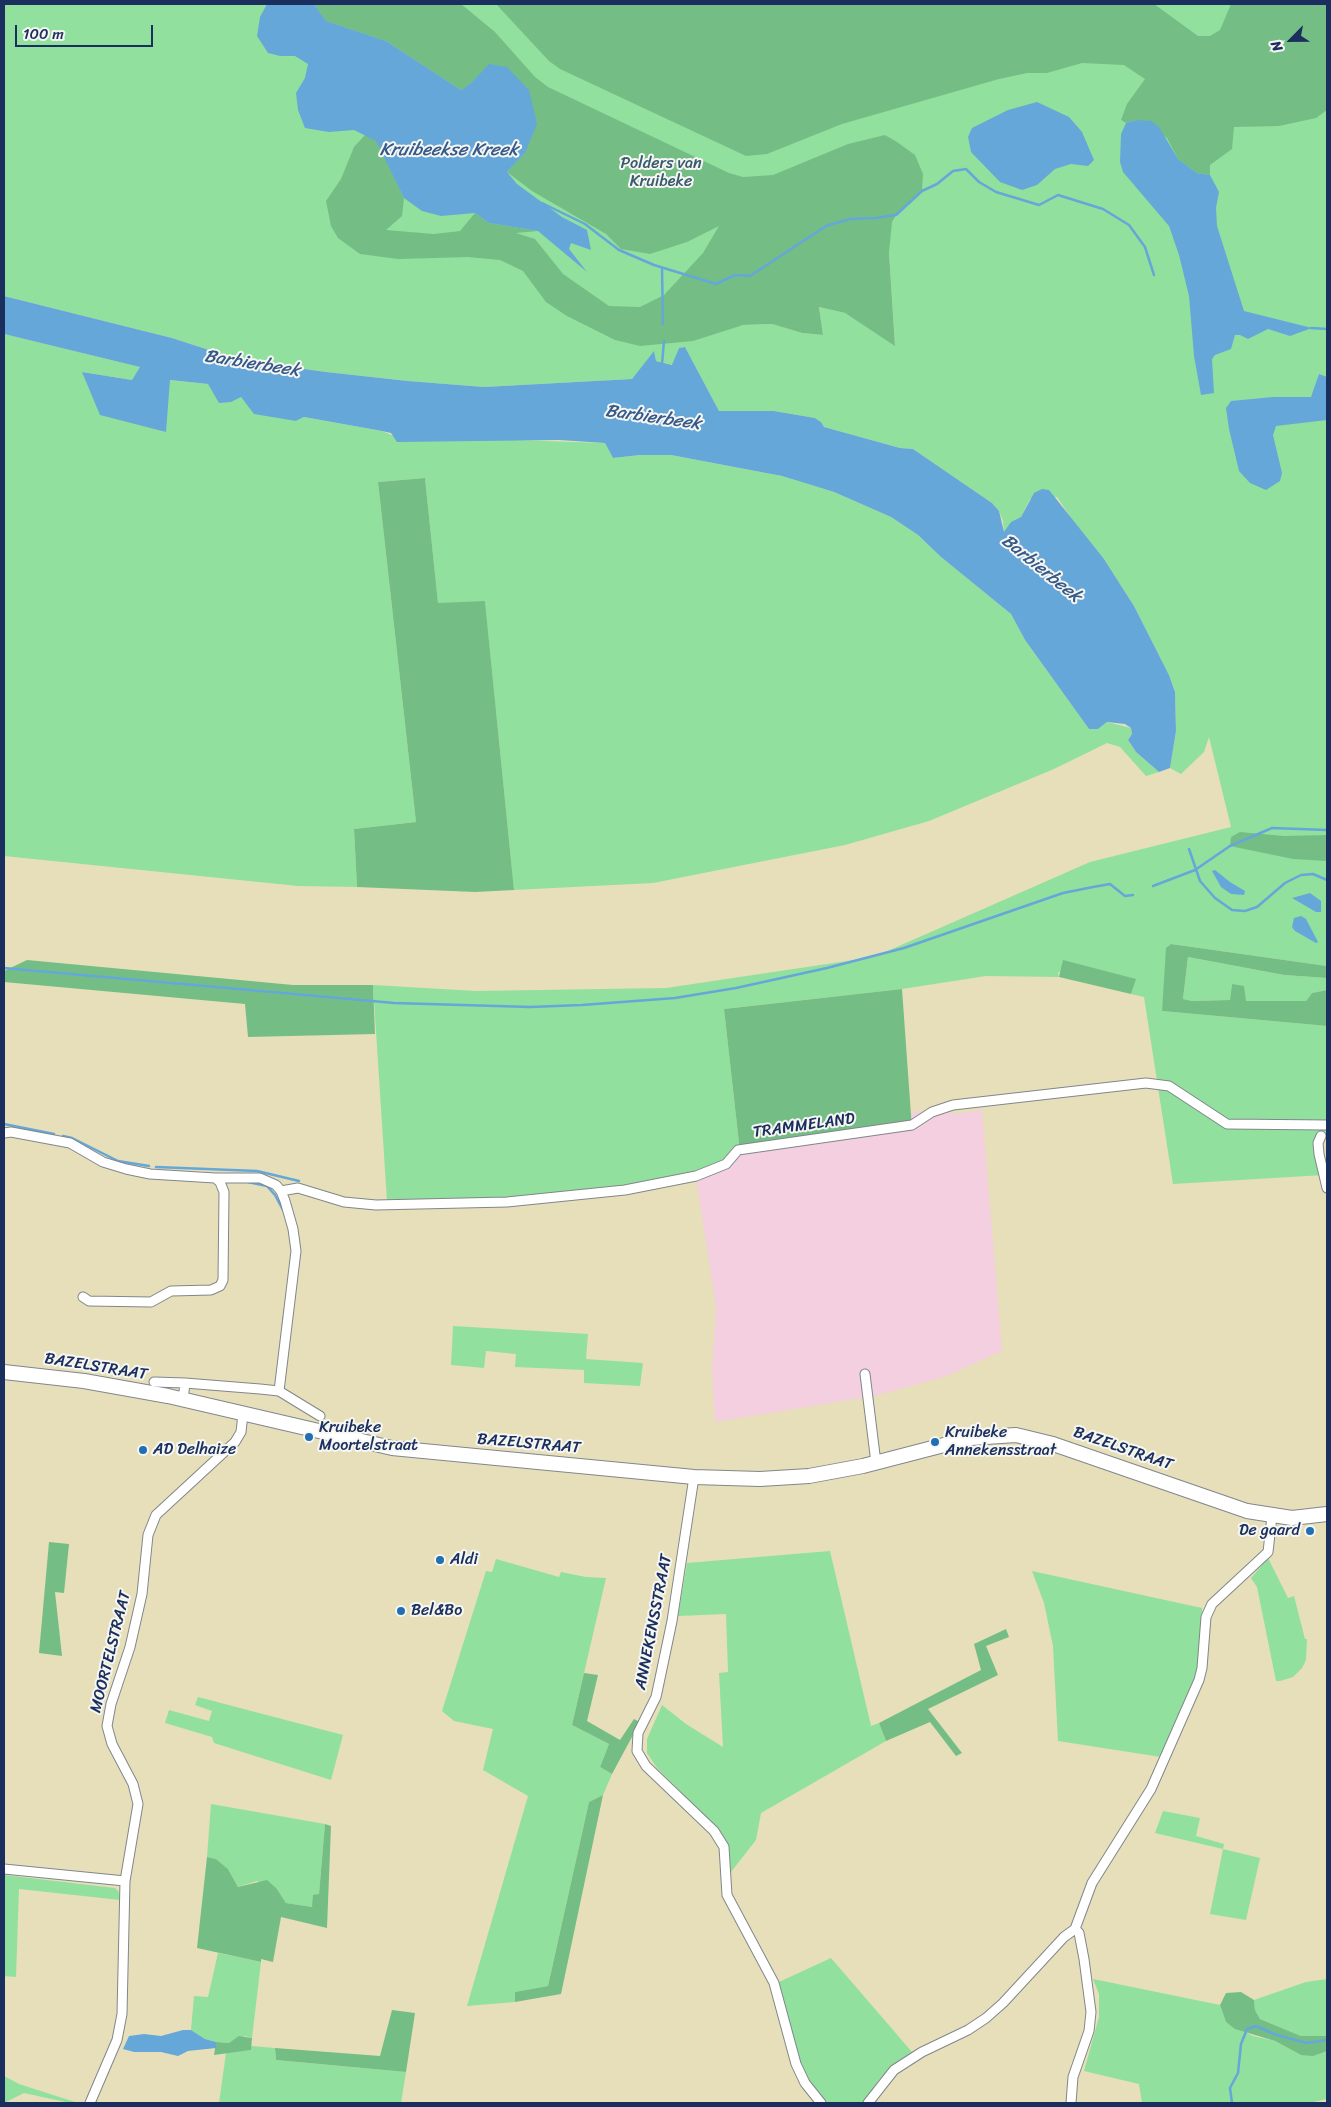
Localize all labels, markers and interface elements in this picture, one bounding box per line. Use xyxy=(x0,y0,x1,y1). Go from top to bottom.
scale bar xyxy=(18,15,155,47)
north arrow xyxy=(1266,15,1316,65)
text: 100 m xyxy=(23,21,64,47)
text: N xyxy=(1263,37,1290,55)
water label: Kruibeekse Kreek xyxy=(380,139,518,161)
park label: Polders van Kruibeke xyxy=(620,154,702,192)
water label: Barbierbeek xyxy=(203,346,301,382)
water label: Barbierbeek xyxy=(604,401,702,435)
water label: Barbierbeek xyxy=(997,530,1085,608)
street label: TRAMMELAND xyxy=(752,1109,856,1143)
street label: BAZELSTRAAT xyxy=(43,1349,149,1385)
place label: Kruibeke Moortelstraat xyxy=(319,1418,418,1456)
place label: Kruibeke Annekensstraat xyxy=(945,1423,1056,1461)
street label: BAZELSTRAAT xyxy=(1071,1423,1175,1475)
street label: BAZELSTRAAT xyxy=(476,1430,582,1458)
marker: Kruibeke Moortelstraat xyxy=(303,1431,315,1443)
marker: Kruibeke Annekensstraat xyxy=(929,1436,941,1448)
place label: AD Delhaize xyxy=(153,1440,236,1460)
marker: AD Delhaize xyxy=(137,1444,149,1456)
place label: De gaard xyxy=(1239,1521,1300,1541)
marker: De gaard xyxy=(1304,1525,1316,1537)
place label: Aldi xyxy=(450,1550,478,1570)
street label: ANNEKENSSTRAAT xyxy=(631,1553,677,1691)
marker: Aldi xyxy=(434,1554,446,1566)
street label: MOORTELSTRAAT xyxy=(87,1589,135,1715)
place label: Bel&Bo xyxy=(411,1601,462,1621)
marker: Bel&Bo xyxy=(395,1605,407,1617)

